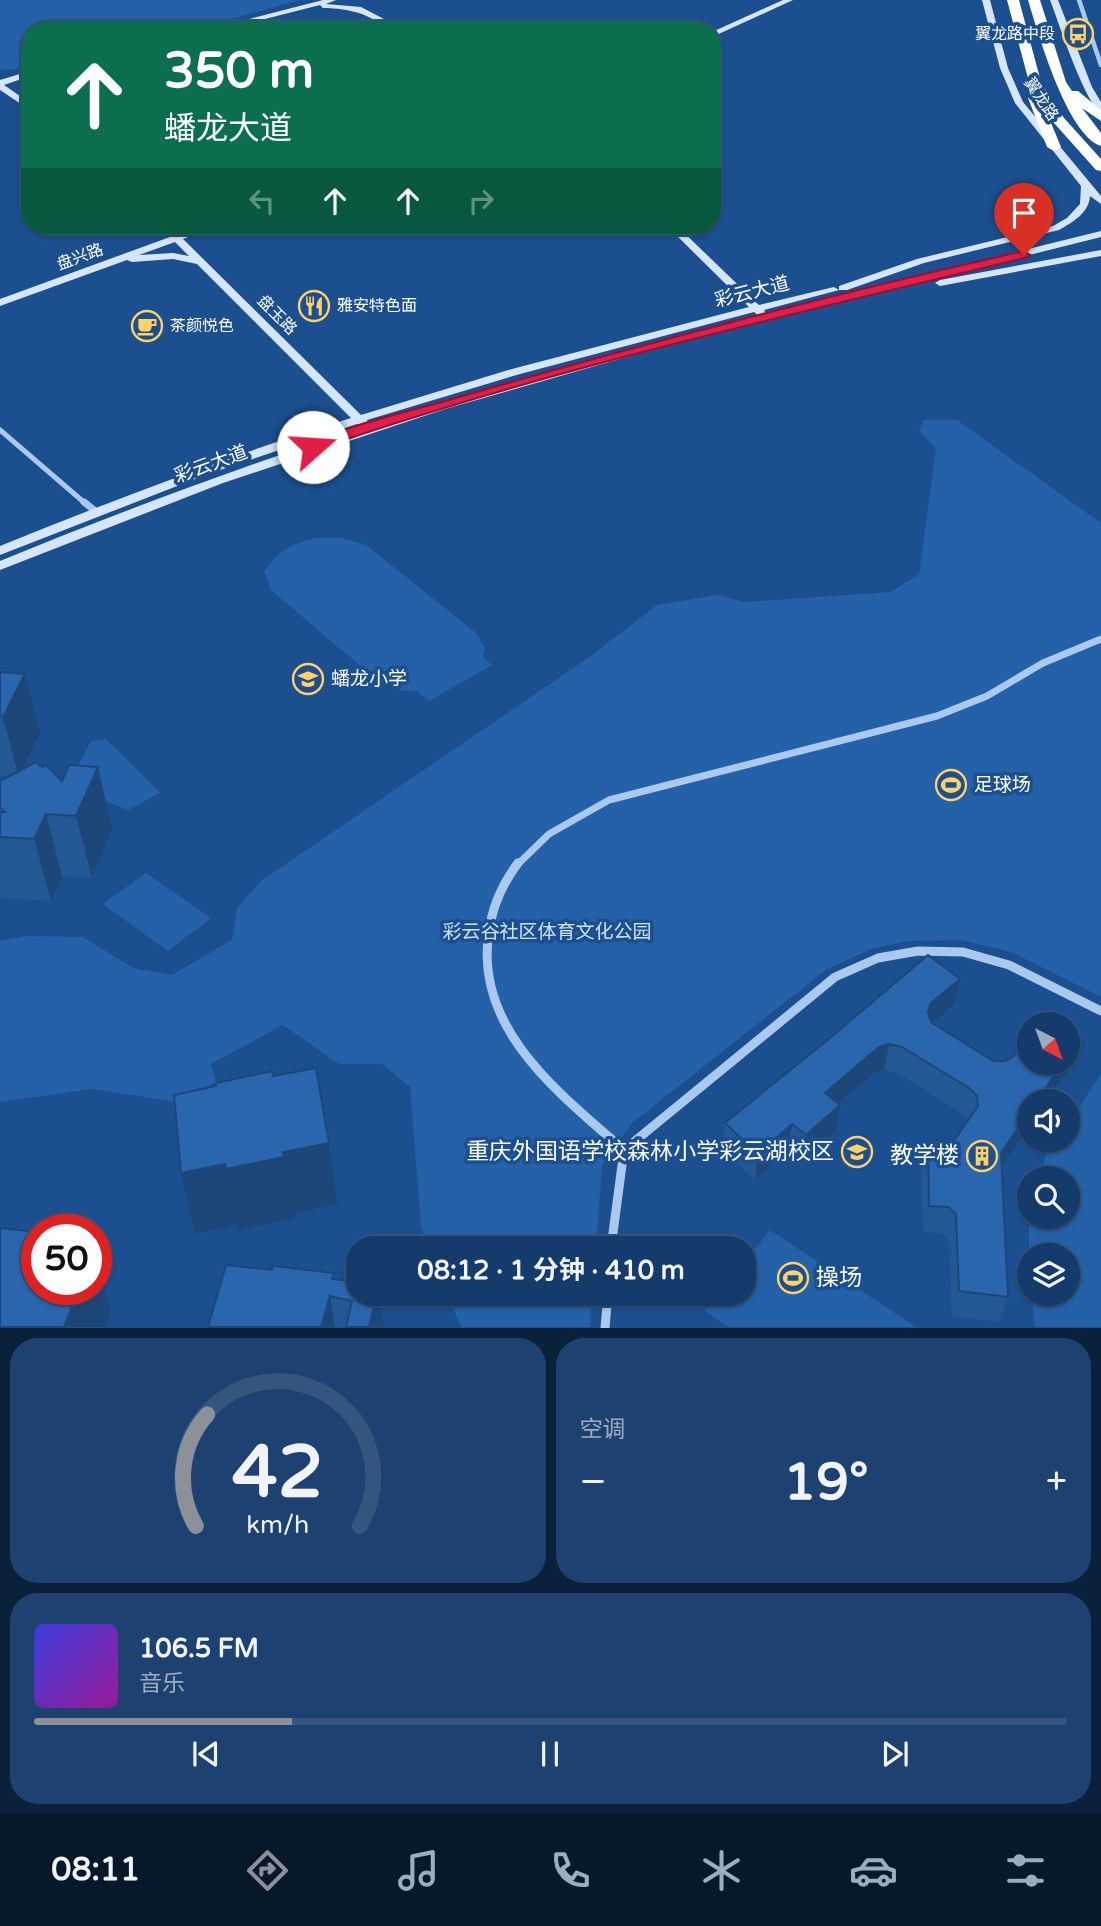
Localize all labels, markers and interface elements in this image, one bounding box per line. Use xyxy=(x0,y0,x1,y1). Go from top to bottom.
bus stop icon: 翼龙路中段 xyxy=(1061,17,1095,51)
place label: 翼龙路中段 xyxy=(975,24,1055,44)
text: 350 m xyxy=(164,42,314,101)
icon: ahead xyxy=(49,49,140,140)
street label: 翼龙路 xyxy=(1019,74,1063,124)
text: 蟠龙大道 xyxy=(164,110,292,148)
icon: left xyxy=(243,182,281,220)
icon: ahead xyxy=(316,182,354,220)
icon: ahead xyxy=(389,182,427,220)
icon: right xyxy=(462,182,500,220)
pin xyxy=(994,183,1054,255)
icon: arrive xyxy=(1005,194,1043,232)
street label: 盘兴路 xyxy=(54,239,106,275)
street label: 彩云大道 xyxy=(712,272,792,312)
restaurant icon: 雅安特色面 xyxy=(297,289,331,323)
street label: 盘玉路 xyxy=(253,291,301,339)
place label: 雅安特色面 xyxy=(337,296,417,316)
cafe icon: 茶颜悦色 xyxy=(130,309,164,343)
place label: 茶颜悦色 xyxy=(170,316,234,336)
position arrow xyxy=(276,410,350,484)
street label: 彩云大道 xyxy=(172,441,250,487)
school or university icon: 蟠龙小学 xyxy=(291,662,325,696)
place label: 蟠龙小学 xyxy=(331,668,407,690)
sports icon: 足球场 xyxy=(934,768,968,802)
place label: 足球场 xyxy=(974,774,1031,796)
park label: 彩云谷社区体育文化公园 xyxy=(442,921,652,943)
north arrow xyxy=(1017,1012,1080,1074)
map controls xyxy=(1017,1012,1080,1306)
button: sound xyxy=(1017,1089,1080,1152)
school or university icon: 重庆外国语学校森林小学彩云湖校区 xyxy=(840,1135,874,1169)
place label: 重庆外国语学校森林小学彩云湖校区 xyxy=(466,1138,834,1166)
building icon: 教学楼 xyxy=(965,1139,999,1173)
place label: 教学楼 xyxy=(890,1142,959,1170)
button: search xyxy=(1017,1166,1080,1229)
speed limit sign: 50 xyxy=(21,1214,112,1305)
button: layers xyxy=(1017,1243,1080,1306)
text: 08:12 · 1 分钟 · 410 m xyxy=(417,1255,685,1286)
sports icon: 操场 xyxy=(776,1261,810,1295)
place label: 操场 xyxy=(816,1264,862,1292)
text: 空调 xyxy=(580,1416,626,1444)
text: 42 xyxy=(232,1430,323,1518)
text: 19° xyxy=(784,1451,869,1514)
text: − xyxy=(580,1459,607,1505)
text: + xyxy=(1046,1459,1067,1505)
text: km/h xyxy=(246,1510,309,1540)
text: 106.5 FM xyxy=(139,1633,259,1664)
text: 音乐 xyxy=(139,1670,185,1698)
icon: previous xyxy=(187,1735,225,1773)
icon: pause xyxy=(531,1735,569,1773)
icon: next xyxy=(876,1735,914,1773)
icon: directions xyxy=(243,1846,292,1895)
icon: music xyxy=(394,1846,443,1895)
icon: phone xyxy=(546,1846,595,1895)
icon: climate xyxy=(697,1846,746,1895)
icon: car xyxy=(849,1846,898,1895)
icon: filters xyxy=(1001,1846,1050,1895)
text: 08:11 xyxy=(51,1851,140,1889)

